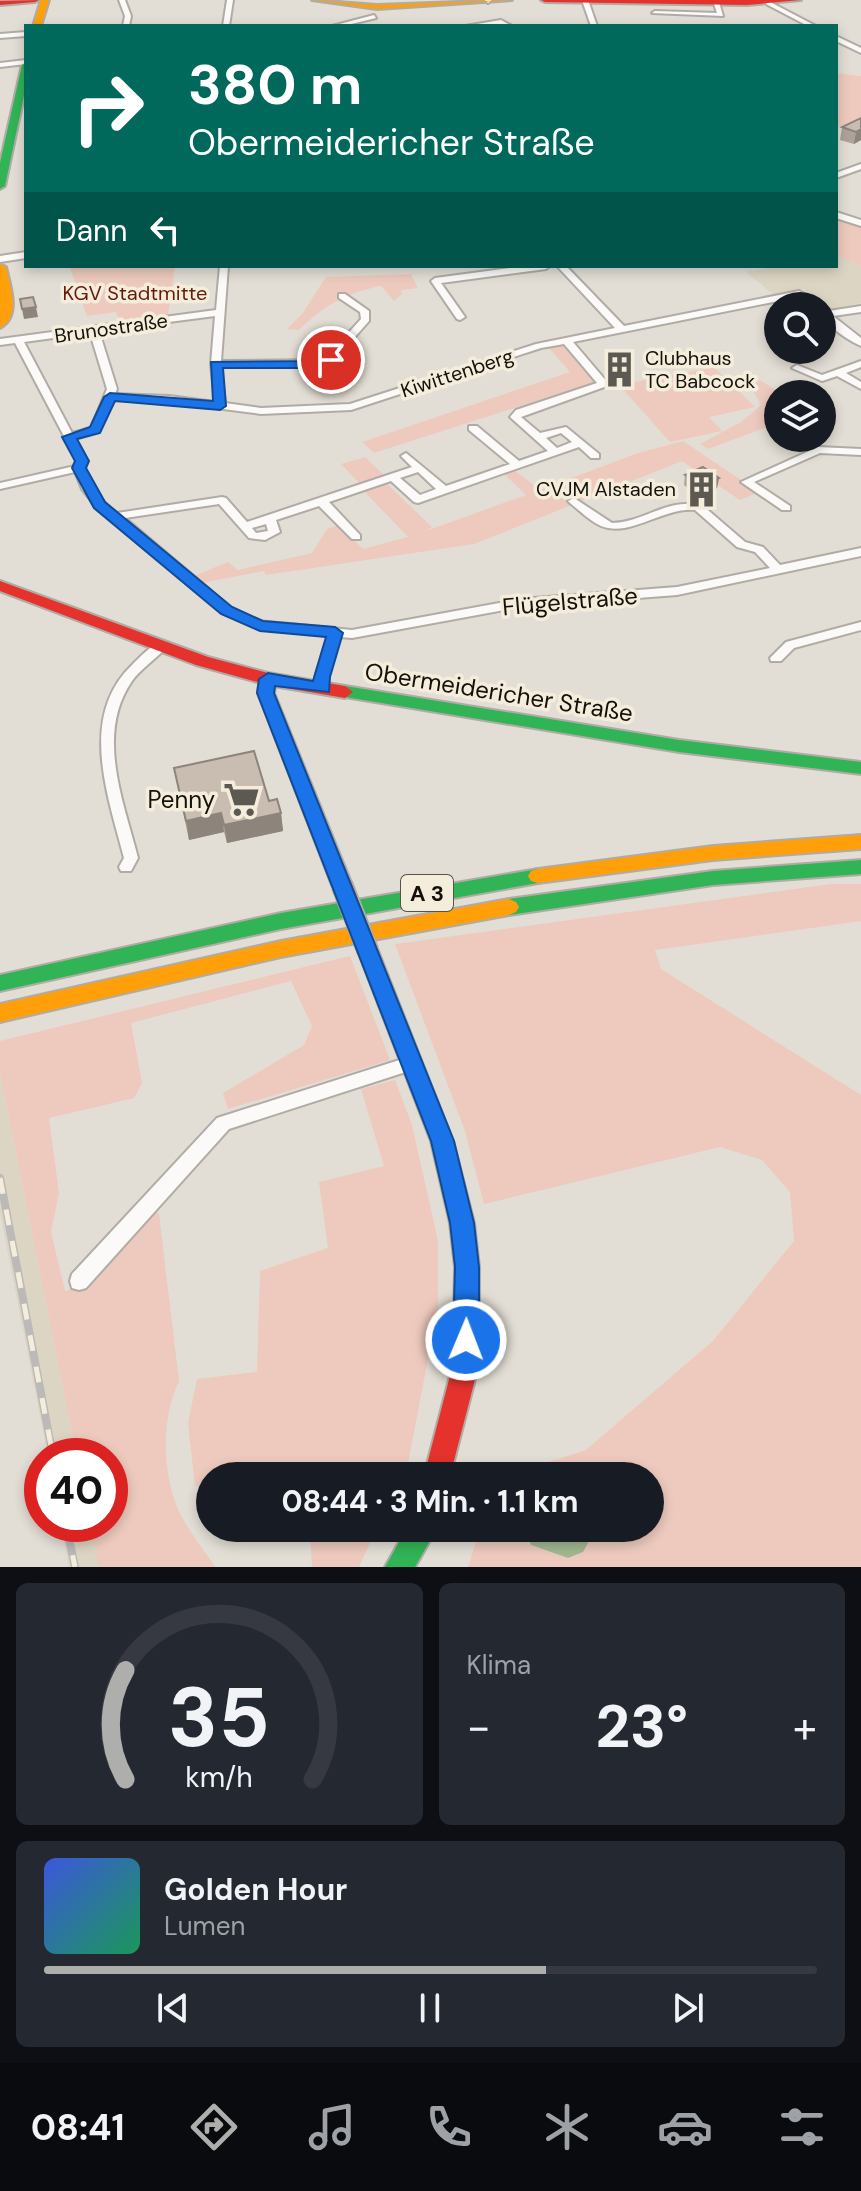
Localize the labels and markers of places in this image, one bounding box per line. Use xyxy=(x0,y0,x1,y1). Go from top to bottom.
pin xyxy=(297,326,365,394)
place label: Clubhaus TC Babcock xyxy=(645,345,755,394)
building icon: Clubhaus TC Babcock xyxy=(600,351,638,389)
building icon: CVJM Alstaden xyxy=(683,470,721,508)
place label: CVJM Alstaden xyxy=(536,476,676,502)
supermarket icon: Penny xyxy=(222,780,260,818)
place label: Penny xyxy=(148,784,215,815)

